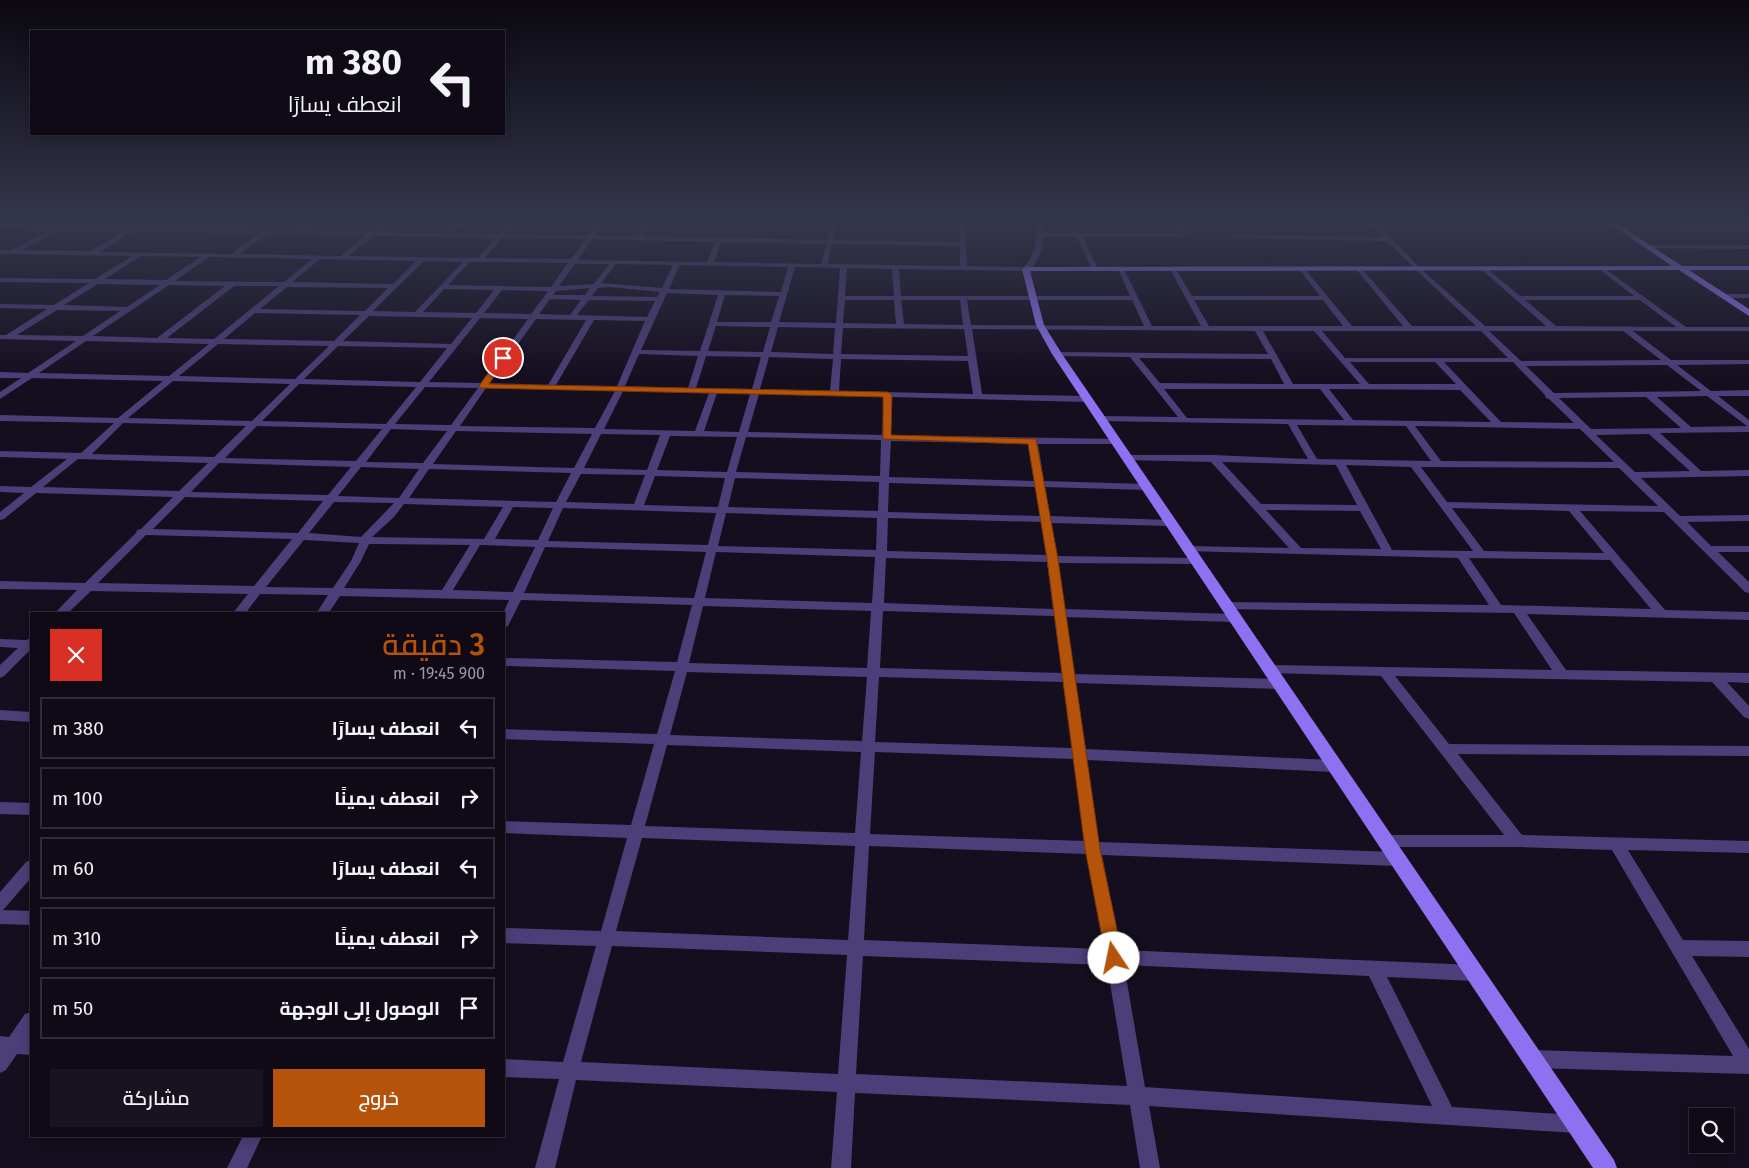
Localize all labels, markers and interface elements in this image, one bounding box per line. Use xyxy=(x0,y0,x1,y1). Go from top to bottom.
text: 380 m xyxy=(305,41,402,83)
icon: left xyxy=(420,50,485,115)
text: انعطف يسارًا xyxy=(288,91,402,118)
pin xyxy=(482,337,524,379)
icon: arrive xyxy=(489,344,517,372)
text: 3 دقيقة xyxy=(382,627,485,663)
button: close xyxy=(50,629,102,681)
text: 900 m · 19:45 xyxy=(393,664,485,683)
icon: left xyxy=(455,714,483,742)
text: 380 m xyxy=(52,717,104,740)
text: انعطف يسارًا xyxy=(332,717,440,740)
icon: right xyxy=(455,784,483,812)
text: 100 m xyxy=(52,787,103,810)
text: انعطف يمينًا xyxy=(334,787,440,810)
icon: left xyxy=(455,854,483,882)
text: 60 m xyxy=(52,857,94,880)
text: انعطف يسارًا xyxy=(332,857,440,880)
icon: right xyxy=(455,924,483,952)
text: 310 m xyxy=(52,927,101,950)
text: انعطف يمينًا xyxy=(334,927,440,950)
position arrow xyxy=(1087,931,1139,983)
icon: arrive xyxy=(455,994,483,1022)
text: 50 m xyxy=(52,997,93,1020)
text: الوصول إلى الوجهة xyxy=(280,997,440,1020)
button: مشاركة xyxy=(50,1069,263,1127)
button: خروج xyxy=(273,1069,485,1127)
map controls xyxy=(1689,1108,1734,1153)
button: search xyxy=(1689,1108,1734,1153)

